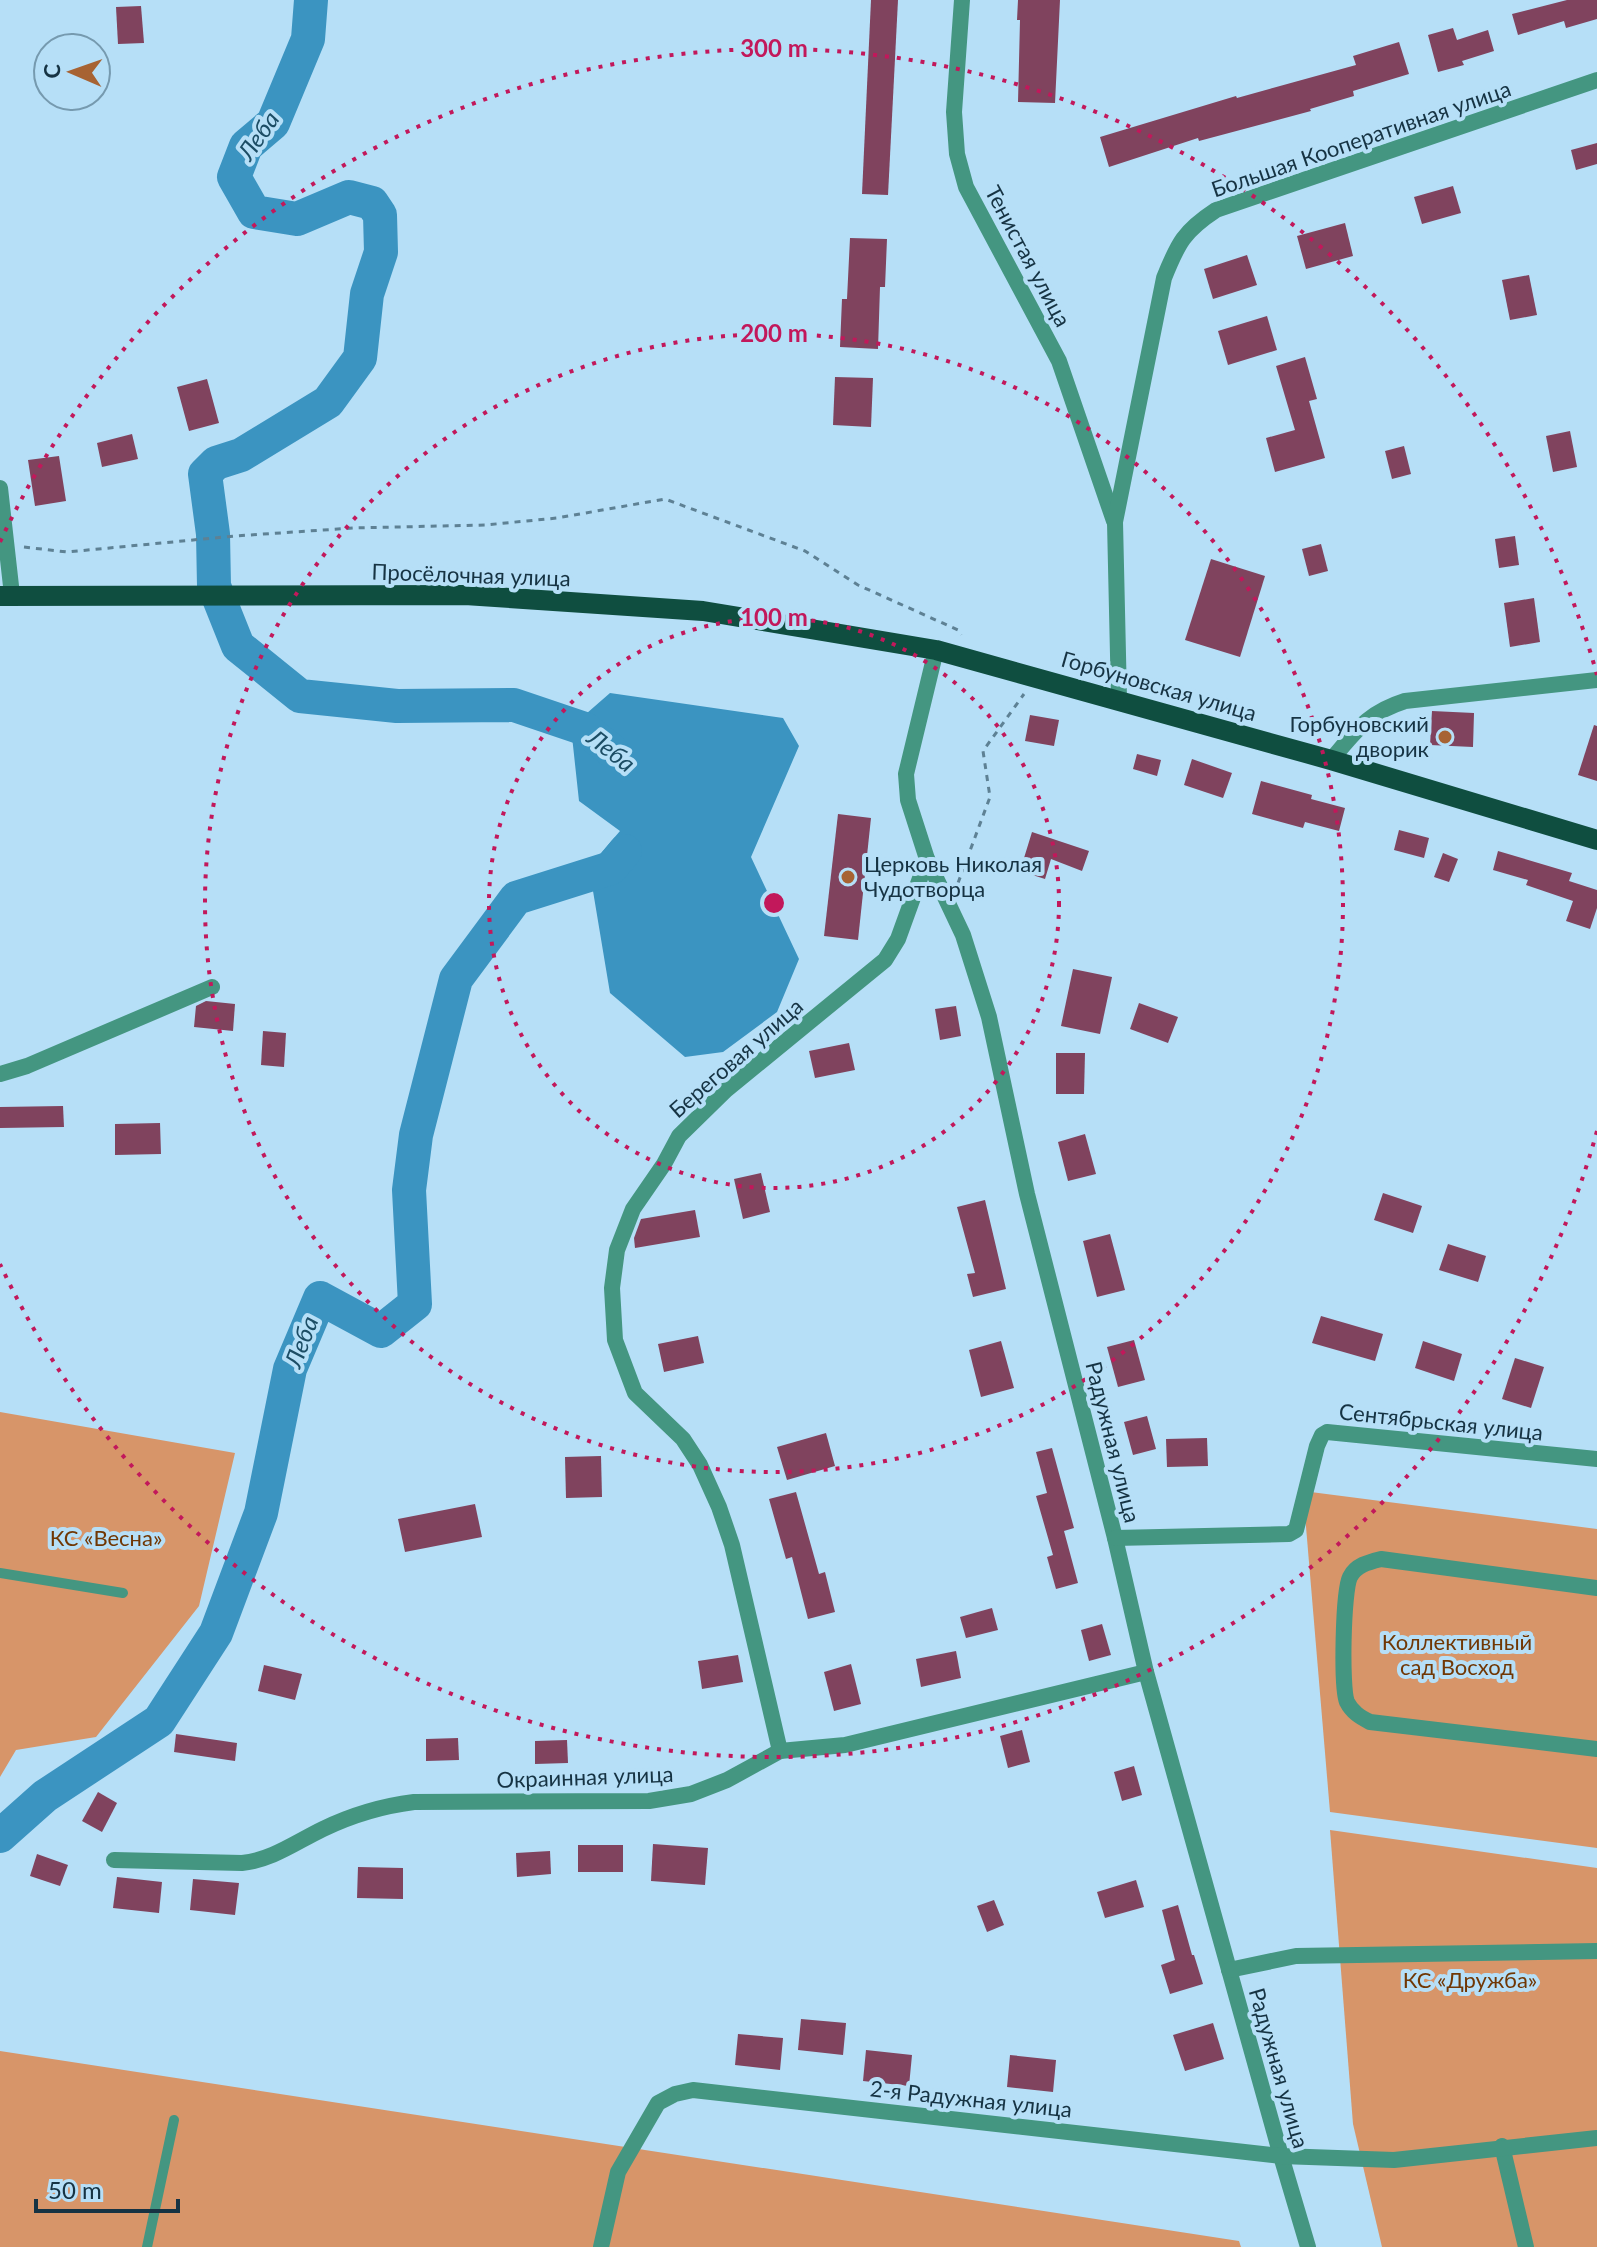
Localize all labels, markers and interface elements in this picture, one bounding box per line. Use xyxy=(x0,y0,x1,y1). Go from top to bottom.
north arrow xyxy=(32,32,112,112)
text: 300 m xyxy=(740,33,808,62)
text: С xyxy=(38,63,65,79)
street label: Большая Кооперативная улица xyxy=(1207,74,1514,203)
water label: Леба xyxy=(230,105,285,166)
street label: Тенистая улица xyxy=(980,181,1077,331)
text: 200 m xyxy=(740,318,808,347)
street label: Просёлочная улица xyxy=(371,558,571,591)
text: 100 m xyxy=(740,602,808,631)
street label: Горбуновская улица xyxy=(1058,645,1260,726)
place label: Горбуновский дворик xyxy=(1289,710,1430,762)
water label: Леба xyxy=(582,722,642,777)
marker: Горбуновский дворик xyxy=(1436,728,1454,746)
place label: Церковь Николая Чудотворца xyxy=(864,850,1042,902)
marker: Церковь Николая Чудотворца xyxy=(839,868,857,886)
centre of rings xyxy=(760,889,788,917)
street label: Береговая улица xyxy=(663,992,808,1123)
water label: Леба xyxy=(277,1312,324,1372)
street label: Радужная улица xyxy=(1080,1358,1147,1525)
street label: Сентябрьская улица xyxy=(1338,1397,1544,1446)
park label: КС «Весна» xyxy=(50,1524,162,1551)
park label: Коллективный сад Восход xyxy=(1382,1628,1532,1680)
street label: Окраинная улица xyxy=(496,1760,674,1793)
park label: КС «Дружба» xyxy=(1403,1966,1537,1993)
street label: Радужная улица xyxy=(1244,1985,1315,2151)
street label: 2-я Радужная улица xyxy=(869,2074,1073,2123)
scale bar xyxy=(36,2163,178,2213)
text: 50 m xyxy=(48,2175,102,2204)

